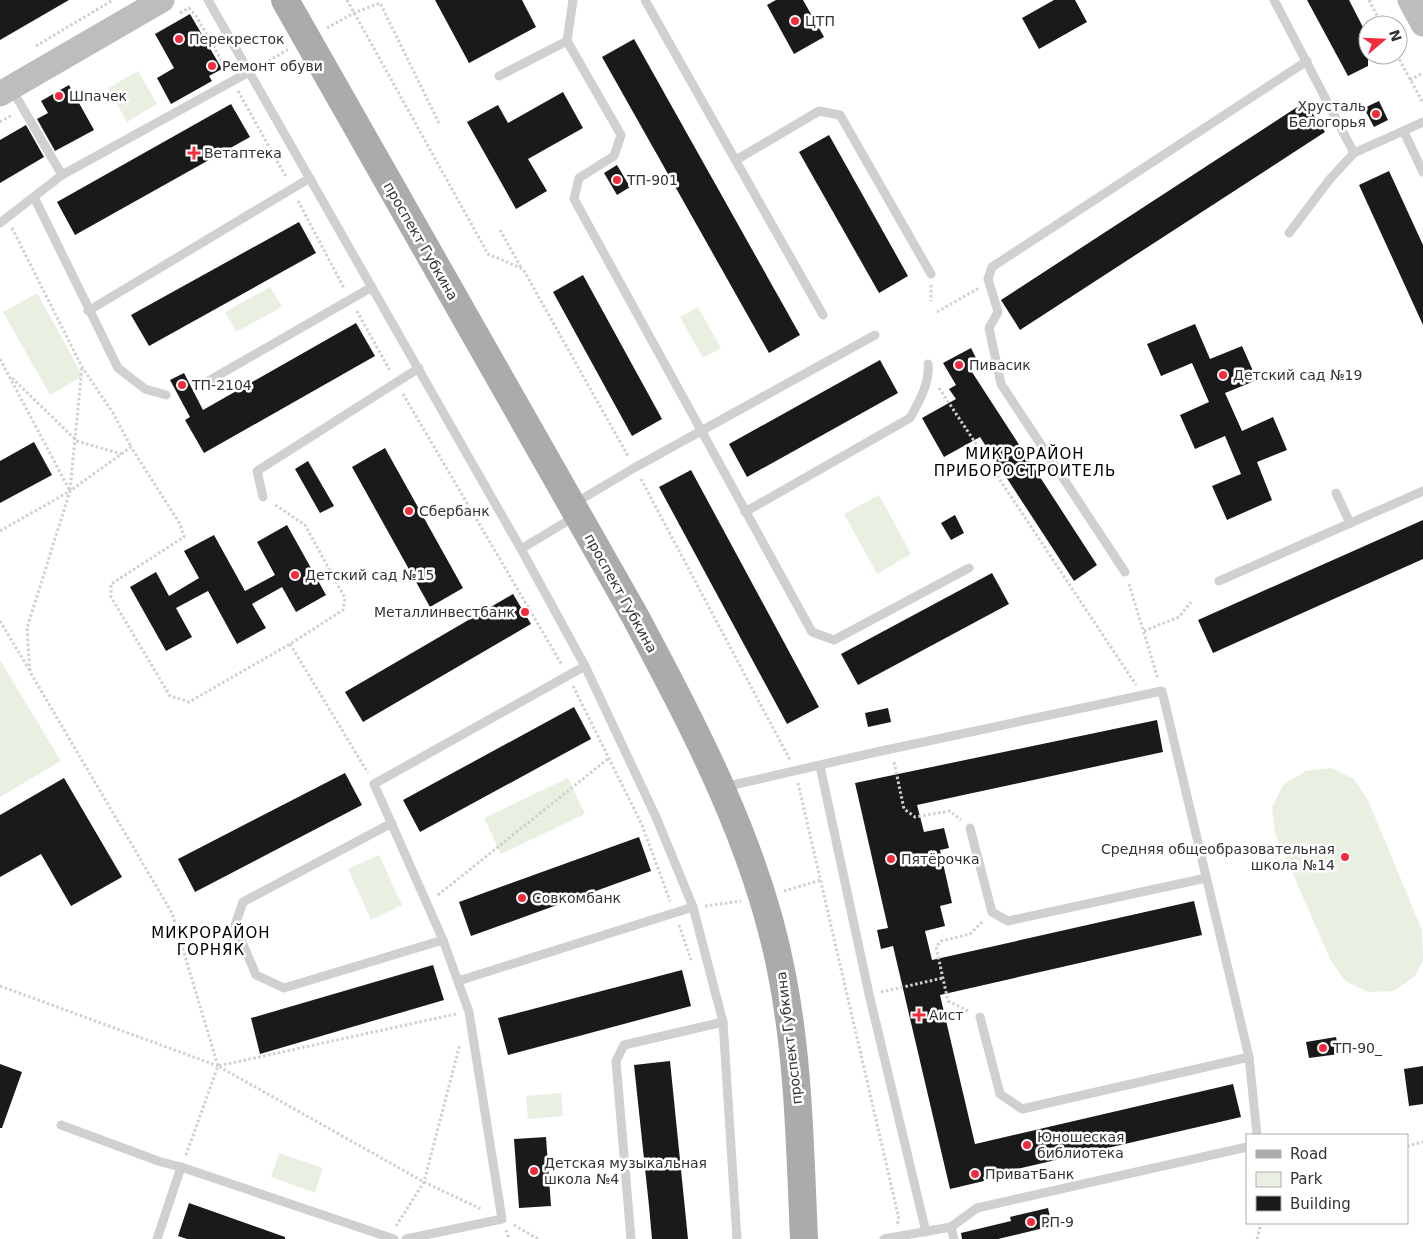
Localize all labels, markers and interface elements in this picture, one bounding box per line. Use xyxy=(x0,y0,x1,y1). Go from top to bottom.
place label: ЦТП xyxy=(805,13,835,29)
marker: ЦТП xyxy=(789,15,801,27)
north arrow xyxy=(1358,15,1408,65)
text: N xyxy=(1386,28,1405,44)
place label: Перекресток xyxy=(189,31,284,47)
marker: Перекресток xyxy=(173,33,185,45)
place label: Ремонт обуви xyxy=(222,58,323,74)
marker: Ремонт обуви xyxy=(206,60,218,72)
place label: Шпачек xyxy=(69,88,127,104)
marker: Шпачек xyxy=(53,90,65,102)
place label: Хрусталь Белогорья xyxy=(1289,98,1366,130)
marker: Хрусталь Белогорья xyxy=(1370,108,1382,120)
place label: Ветаптека xyxy=(204,145,282,161)
marker: Ветаптека xyxy=(188,147,200,159)
place label: ТП-901 xyxy=(626,172,678,188)
marker: ТП-901 xyxy=(611,174,623,186)
street label: проспект Губкина xyxy=(381,179,461,303)
place label: Пивасик xyxy=(969,357,1031,373)
marker: Пивасик xyxy=(953,359,965,371)
place label: Детский сад №19 xyxy=(1233,367,1362,383)
marker: Детский сад №19 xyxy=(1217,369,1229,381)
place label: ТП-2104 xyxy=(191,377,252,393)
marker: ТП-2104 xyxy=(176,379,188,391)
district label: МИКРОРАЙОН ПРИБОРОСТРОИТЕЛЬ xyxy=(934,444,1116,480)
place label: Сбербанк xyxy=(419,503,490,519)
marker: Сбербанк xyxy=(403,505,415,517)
street label: проспект Губкина xyxy=(582,531,660,655)
place label: Детский сад №15 xyxy=(305,567,434,583)
marker: Детский сад №15 xyxy=(289,569,301,581)
place label: Металлинвестбанк xyxy=(374,604,515,620)
marker: Металлинвестбанк xyxy=(519,606,531,618)
place label: Средняя общеобразовательная школа №14 xyxy=(1101,841,1335,873)
place label: Пятёрочка xyxy=(901,851,979,867)
marker: Средняя общеобразовательная школа №14 xyxy=(1339,851,1351,863)
marker: Пятёрочка xyxy=(885,853,897,865)
place label: Совкомбанк xyxy=(532,890,621,906)
marker: Совкомбанк xyxy=(516,892,528,904)
district label: МИКРОРАЙОН ГОРНЯК xyxy=(151,923,271,959)
street label: проспект Губкина xyxy=(773,971,805,1105)
place label: Аист xyxy=(929,1007,964,1023)
marker: Аист xyxy=(913,1009,925,1021)
place label: ТП-90_ xyxy=(1332,1040,1383,1056)
marker: ТП-90_ xyxy=(1317,1042,1329,1054)
place label: Юношеская библиотека xyxy=(1037,1129,1124,1161)
legend xyxy=(1246,1134,1408,1224)
marker: Юношеская библиотека xyxy=(1021,1139,1033,1151)
text: Road xyxy=(1290,1145,1328,1163)
place label: Детская музыкальная школа №4 xyxy=(544,1155,707,1187)
marker: Детская музыкальная школа №4 xyxy=(528,1165,540,1177)
place label: ПриватБанк xyxy=(985,1166,1074,1182)
marker: ПриватБанк xyxy=(969,1168,981,1180)
text: Park xyxy=(1290,1170,1323,1188)
text: Building xyxy=(1290,1195,1351,1213)
place label: РП-9 xyxy=(1041,1214,1074,1230)
marker: РП-9 xyxy=(1025,1216,1037,1228)

